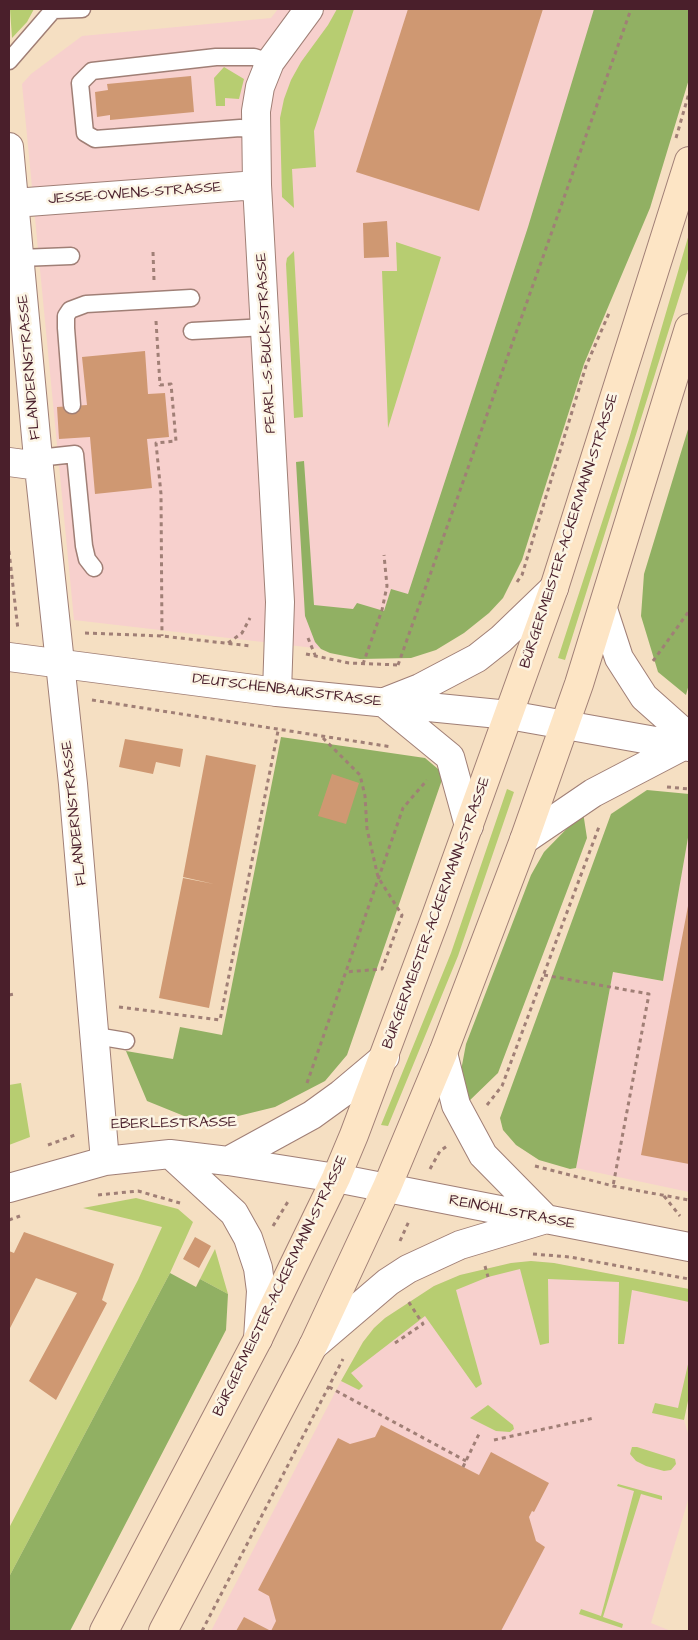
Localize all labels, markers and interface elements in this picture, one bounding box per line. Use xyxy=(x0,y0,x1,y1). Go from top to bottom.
street label: JESSE-OWENS-STRASSE xyxy=(48,179,222,209)
street label: PEARL-S.-BUCK-STRASSE xyxy=(253,252,281,434)
street label: FLANDERNSTRASSE xyxy=(15,294,45,440)
street label: BÜRGERMEISTER-ACKERMANN-STRASSE xyxy=(517,391,623,671)
street label: DEUTSCHENBAURSTRASSE xyxy=(191,670,383,712)
street label: FLANDERNSTRASSE xyxy=(58,739,92,887)
street label: BÜRGERMEISTER-ACKERMANN-STRASSE xyxy=(379,774,495,1052)
street label: EBERLESTRASSE xyxy=(111,1114,237,1134)
street label: BÜRGERMEISTER-ACKERMANN-STRASSE xyxy=(210,1152,352,1420)
street label: REINÖHLSTRASSE xyxy=(447,1192,577,1234)

